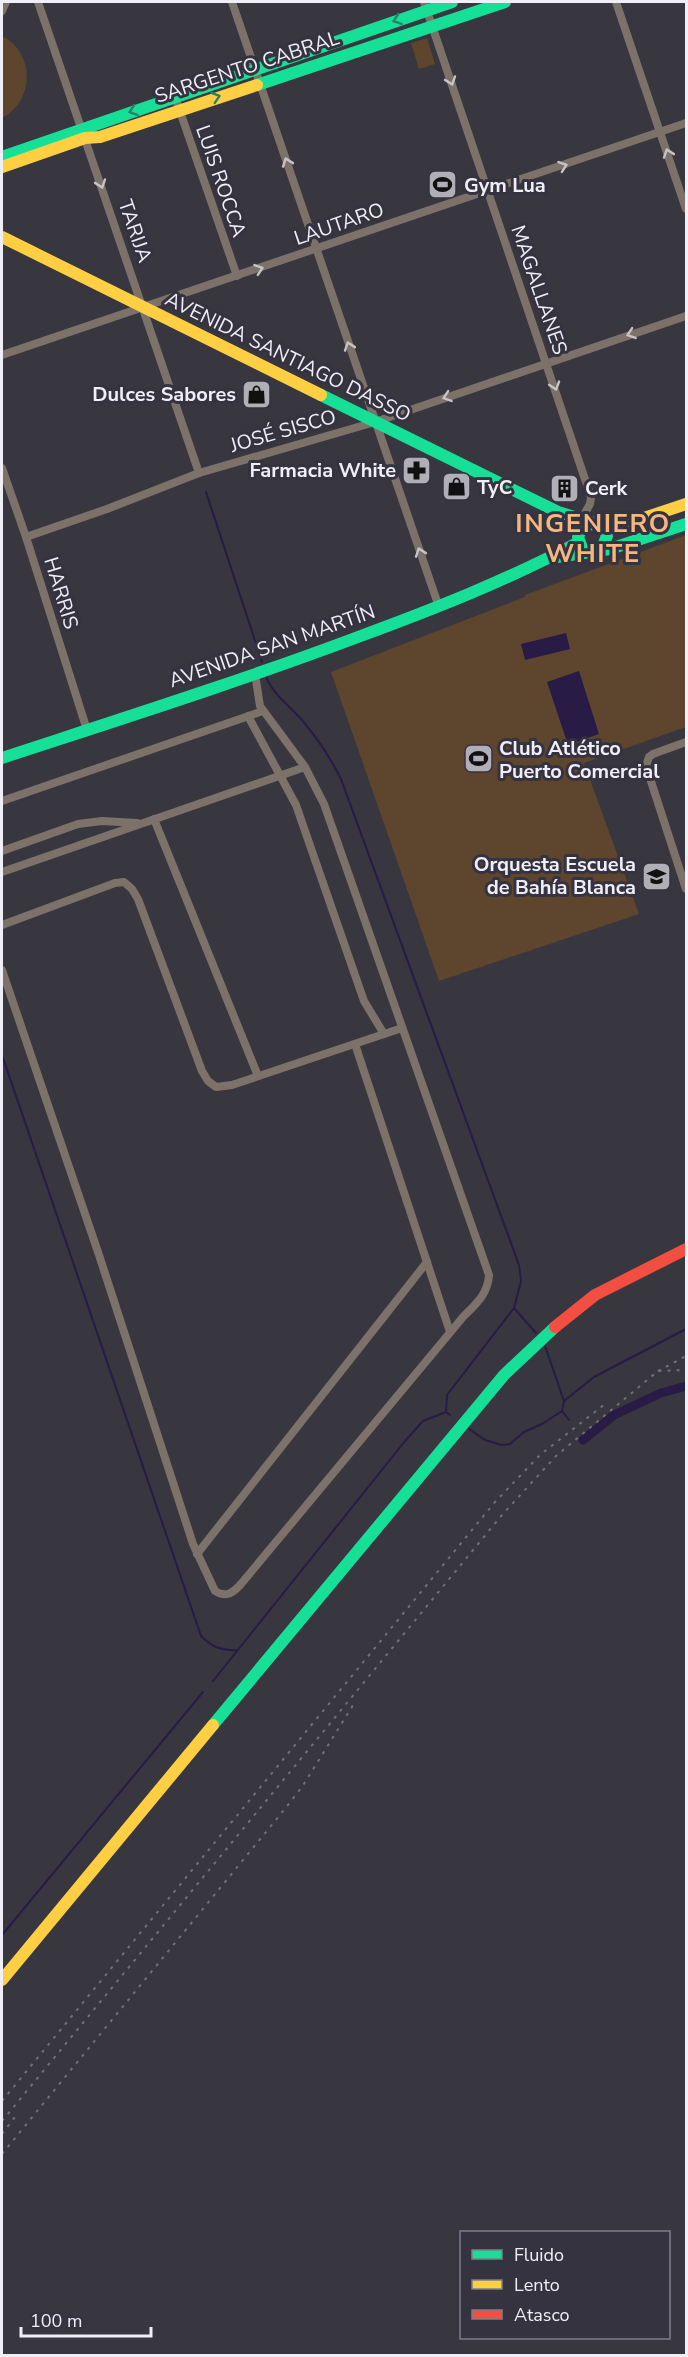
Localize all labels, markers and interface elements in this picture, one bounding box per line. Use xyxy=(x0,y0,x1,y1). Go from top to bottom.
one-way arrow xyxy=(392,13,403,26)
street label: SARGENTO CABRAL xyxy=(151,24,343,110)
one-way arrow xyxy=(443,75,456,86)
one-way arrow xyxy=(210,92,221,104)
one-way arrow xyxy=(128,104,139,117)
street label: LUIS ROCCA xyxy=(189,121,253,241)
one-way arrow xyxy=(662,148,675,159)
one-way arrow xyxy=(281,157,294,168)
one-way arrow xyxy=(557,160,568,173)
sports icon: Gym Lua xyxy=(427,169,459,201)
place label: Gym Lua xyxy=(464,172,546,199)
one-way arrow xyxy=(94,178,106,189)
street label: TARIJA xyxy=(112,196,158,266)
street label: LAUTARO xyxy=(291,196,387,252)
street label: MAGALLANES xyxy=(504,222,574,358)
one-way arrow xyxy=(253,263,264,276)
street label: AVENIDA SANTIAGO DASSO xyxy=(161,286,415,428)
one-way arrow xyxy=(626,327,637,340)
one-way arrow xyxy=(344,341,357,352)
shop icon: Dulces Sabores xyxy=(241,378,273,410)
one-way arrow xyxy=(547,380,560,391)
place label: Dulces Sabores xyxy=(92,381,236,408)
one-way arrow xyxy=(442,390,452,403)
street label: JOSÉ SISCO xyxy=(226,403,339,459)
pharmacy icon: Farmacia White xyxy=(401,454,433,486)
place label: Farmacia White xyxy=(250,457,396,484)
shop icon: TyC xyxy=(440,471,472,503)
building icon: Cerk xyxy=(548,472,580,504)
place label: TyC xyxy=(477,474,512,501)
place label: Cerk xyxy=(585,475,629,502)
district label: INGENIERO WHITE xyxy=(515,506,671,571)
one-way arrow xyxy=(414,547,427,558)
street label: HARRIS xyxy=(37,554,85,632)
street label: AVENIDA SAN MARTÍN xyxy=(165,598,379,694)
place label: Club Atlético Puerto Comercial xyxy=(499,735,660,785)
sports icon: Club Atlético Puerto Comercial xyxy=(462,743,494,775)
place label: Orquesta Escuela de Bahía Blanca xyxy=(474,851,636,901)
school or university icon: Orquesta Escuela de Bahía Blanca xyxy=(641,860,673,892)
legend xyxy=(460,2231,670,2339)
text: Fluido xyxy=(514,2243,564,2267)
text: Lento xyxy=(514,2273,560,2297)
scale bar xyxy=(21,2300,152,2338)
text: Atasco xyxy=(514,2303,570,2327)
text: 100 m xyxy=(30,2309,82,2333)

